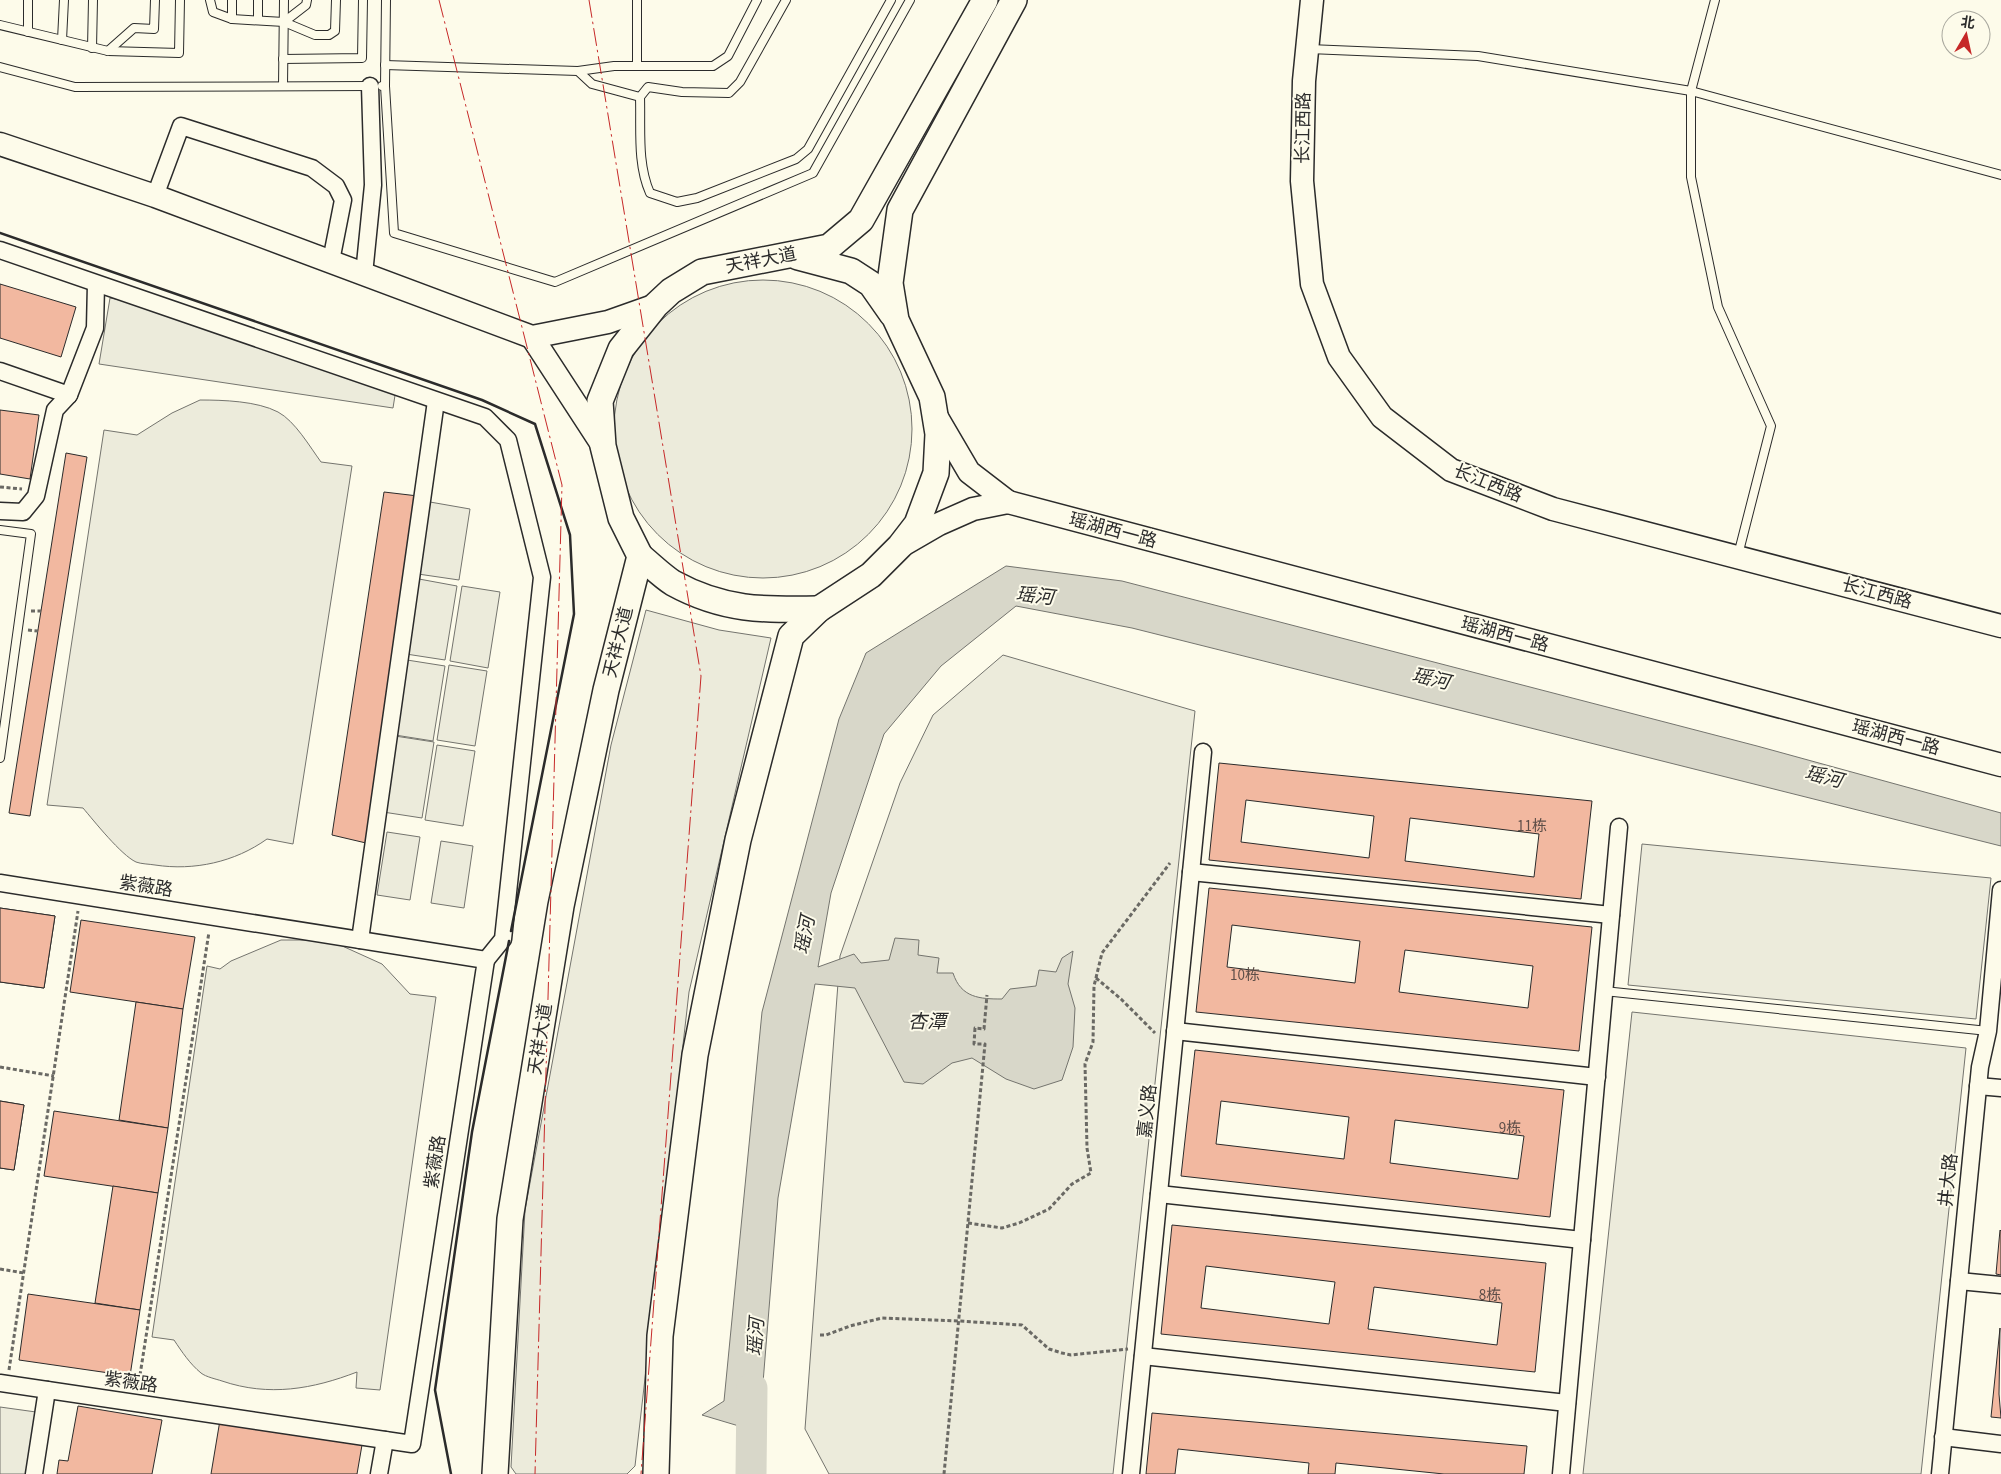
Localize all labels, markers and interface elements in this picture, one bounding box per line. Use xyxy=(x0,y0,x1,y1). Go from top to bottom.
north arrow xyxy=(1941,10,1991,60)
text: 北 xyxy=(1959,12,1976,34)
street label: 长江西路 xyxy=(1290,92,1317,164)
street label: 天祥大道 xyxy=(723,241,799,280)
street label: 长江西路 xyxy=(1450,458,1526,509)
street label: 瑶湖西一路 xyxy=(1066,507,1160,554)
street label: 长江西路 xyxy=(1839,572,1915,615)
water label: 瑶河 xyxy=(1015,581,1059,612)
street label: 天祥大道 xyxy=(598,604,639,680)
street label: 瑶湖西一路 xyxy=(1458,611,1552,658)
water label: 瑶河 xyxy=(1409,662,1456,698)
street label: 瑶湖西一路 xyxy=(1849,714,1943,761)
water label: 瑶河 xyxy=(1802,760,1849,796)
house number: 11栋 xyxy=(1517,816,1547,837)
street label: 紫薇路 xyxy=(117,870,175,903)
water label: 瑶河 xyxy=(789,910,823,957)
house number: 10栋 xyxy=(1230,965,1260,986)
street label: 天祥大道 xyxy=(523,1002,558,1077)
water label: 杏潭 xyxy=(908,1009,949,1036)
street label: 嘉义路 xyxy=(1132,1083,1163,1139)
house number: 9栋 xyxy=(1499,1118,1521,1139)
street label: 紫薇路 xyxy=(419,1133,452,1191)
street label: 井大路 xyxy=(1933,1152,1964,1208)
house number: 8栋 xyxy=(1479,1285,1501,1306)
water label: 瑶河 xyxy=(742,1313,772,1357)
street label: 紫薇路 xyxy=(102,1366,159,1399)

